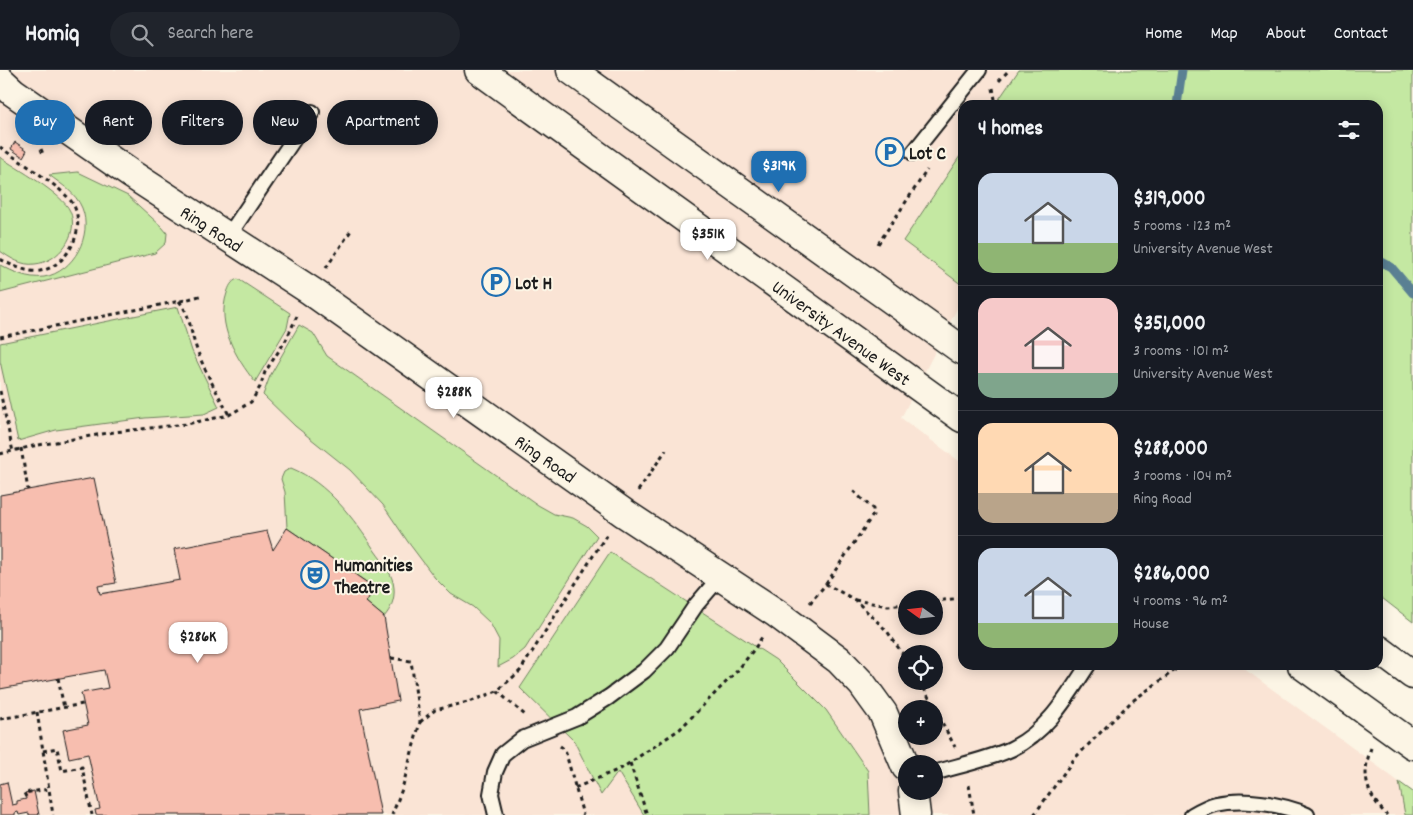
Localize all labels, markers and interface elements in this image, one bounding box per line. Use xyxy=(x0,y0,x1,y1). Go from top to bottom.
search box xyxy=(110,12,460,57)
text: Homiq xyxy=(25,18,80,52)
icon: search xyxy=(128,21,156,49)
text: Search here xyxy=(168,21,253,48)
text: Home xyxy=(1145,22,1182,47)
text: Map xyxy=(1210,22,1238,47)
text: About xyxy=(1266,22,1306,47)
text: Contact xyxy=(1334,22,1388,47)
chip: Buy xyxy=(15,100,75,145)
chip: Rent xyxy=(85,100,152,145)
chip: Filters xyxy=(162,100,243,145)
chip: New xyxy=(253,100,317,145)
chip: Apartment xyxy=(327,100,438,145)
text: 4 homes xyxy=(978,115,1043,145)
icon: filters xyxy=(1335,116,1363,144)
parking icon: Lot C xyxy=(875,137,905,167)
place label: Lot C xyxy=(909,142,947,169)
pin: $319K xyxy=(744,150,814,193)
text: $319K xyxy=(762,155,796,178)
text: $319,000 xyxy=(1133,185,1206,215)
icon: home xyxy=(1018,193,1078,253)
street label: Ring Road xyxy=(174,201,247,261)
text: 5 rooms · 123 m² xyxy=(1133,215,1231,238)
pin: $351K xyxy=(673,218,743,261)
text: $351K xyxy=(691,223,725,246)
text: University Avenue West xyxy=(1133,238,1273,261)
parking icon: Lot H xyxy=(481,267,511,297)
place label: Lot H xyxy=(515,272,552,299)
street label: University Avenue West xyxy=(765,275,915,395)
text: $351,000 xyxy=(1133,310,1206,340)
icon: home xyxy=(1018,318,1078,378)
text: 3 rooms · 101 m² xyxy=(1133,340,1229,363)
text: University Avenue West xyxy=(1133,363,1273,386)
pin: $288K xyxy=(419,376,489,419)
text: $288K xyxy=(436,381,472,404)
street label: Ring Road xyxy=(508,430,580,492)
text: $288,000 xyxy=(1133,435,1208,465)
icon: home xyxy=(1018,443,1078,503)
text: 3 rooms · 104 m² xyxy=(1133,465,1232,488)
text: Ring Road xyxy=(1133,488,1192,511)
place label: Humanities Theatre xyxy=(334,554,413,603)
theatre icon: Humanities Theatre xyxy=(300,560,330,590)
text: $286,000 xyxy=(1133,560,1210,590)
icon: home xyxy=(1018,568,1078,628)
north arrow xyxy=(898,590,942,635)
map controls xyxy=(898,590,943,800)
text: 4 rooms · 96 m² xyxy=(1133,590,1228,613)
text: House xyxy=(1133,613,1169,636)
pin: $286K xyxy=(163,622,233,664)
text: $286K xyxy=(180,626,216,649)
button: locate xyxy=(898,645,943,690)
button: + xyxy=(898,700,943,745)
button: − xyxy=(898,755,943,800)

